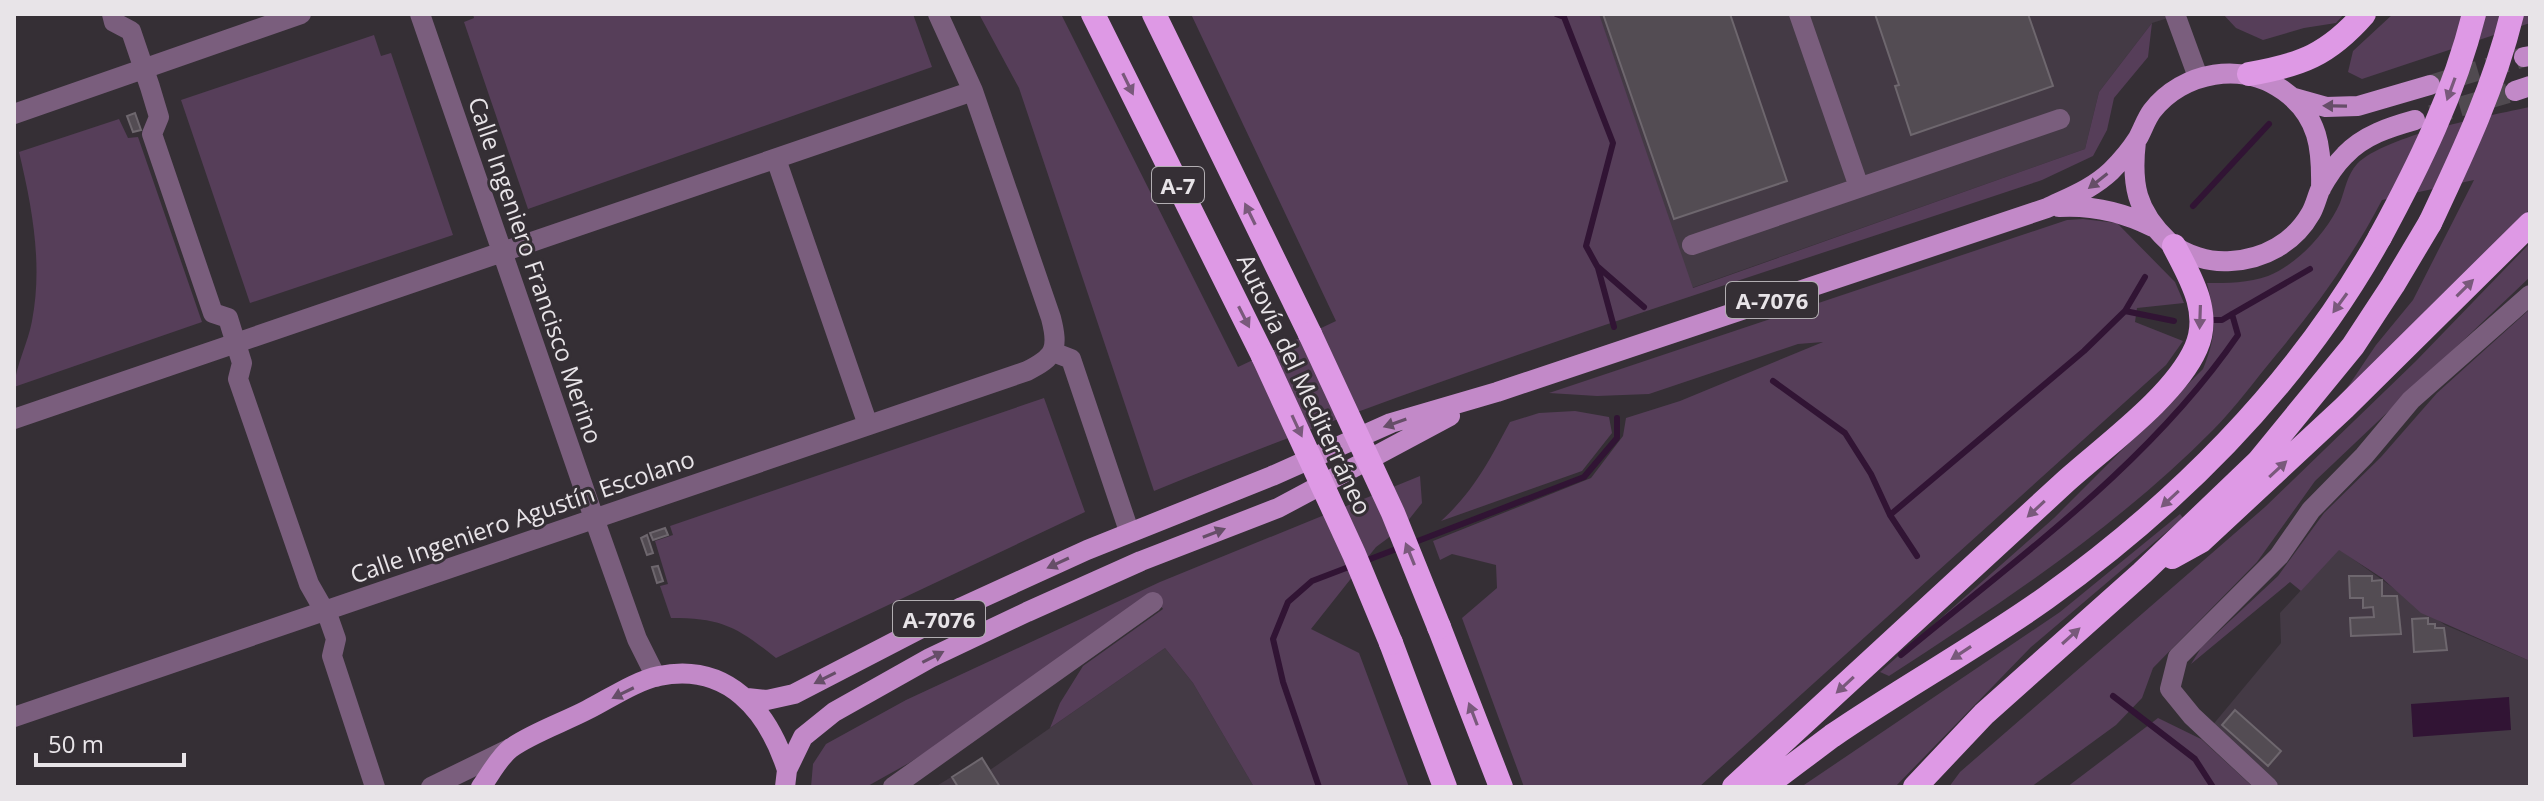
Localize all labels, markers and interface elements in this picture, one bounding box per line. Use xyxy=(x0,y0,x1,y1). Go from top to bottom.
one-way arrow xyxy=(1121,72,1135,95)
one-way arrow xyxy=(2444,77,2457,101)
street label: Calle Ingeniero Francisco Merino xyxy=(461,92,611,448)
one-way arrow xyxy=(2322,99,2347,112)
road number: A-7 xyxy=(1152,167,1204,203)
one-way arrow xyxy=(2088,173,2108,189)
one-way arrow xyxy=(1243,202,1257,225)
street label: Autovía del Mediterráneo xyxy=(1230,248,1380,520)
one-way arrow xyxy=(2455,280,2474,298)
road number: A-7076 xyxy=(1726,282,1818,318)
one-way arrow xyxy=(2333,293,2348,314)
one-way arrow xyxy=(1237,305,1251,328)
one-way arrow xyxy=(2193,305,2206,331)
one-way arrow xyxy=(1290,415,1304,438)
one-way arrow xyxy=(1383,417,1407,429)
street label: Calle Ingeniero Agustín Escolano xyxy=(345,441,699,591)
one-way arrow xyxy=(2269,461,2288,479)
one-way arrow xyxy=(2160,489,2179,507)
one-way arrow xyxy=(2027,499,2046,517)
one-way arrow xyxy=(1202,526,1226,539)
one-way arrow xyxy=(1403,542,1416,566)
one-way arrow xyxy=(1047,556,1070,570)
road number: A-7076 xyxy=(893,601,985,637)
one-way arrow xyxy=(2061,628,2081,645)
one-way arrow xyxy=(1950,645,1972,660)
one-way arrow xyxy=(921,650,944,664)
one-way arrow xyxy=(814,672,837,685)
one-way arrow xyxy=(1835,675,1854,693)
one-way arrow xyxy=(612,686,635,700)
one-way arrow xyxy=(1466,702,1479,726)
scale bar xyxy=(36,717,184,767)
text: 50 m xyxy=(48,727,104,760)

